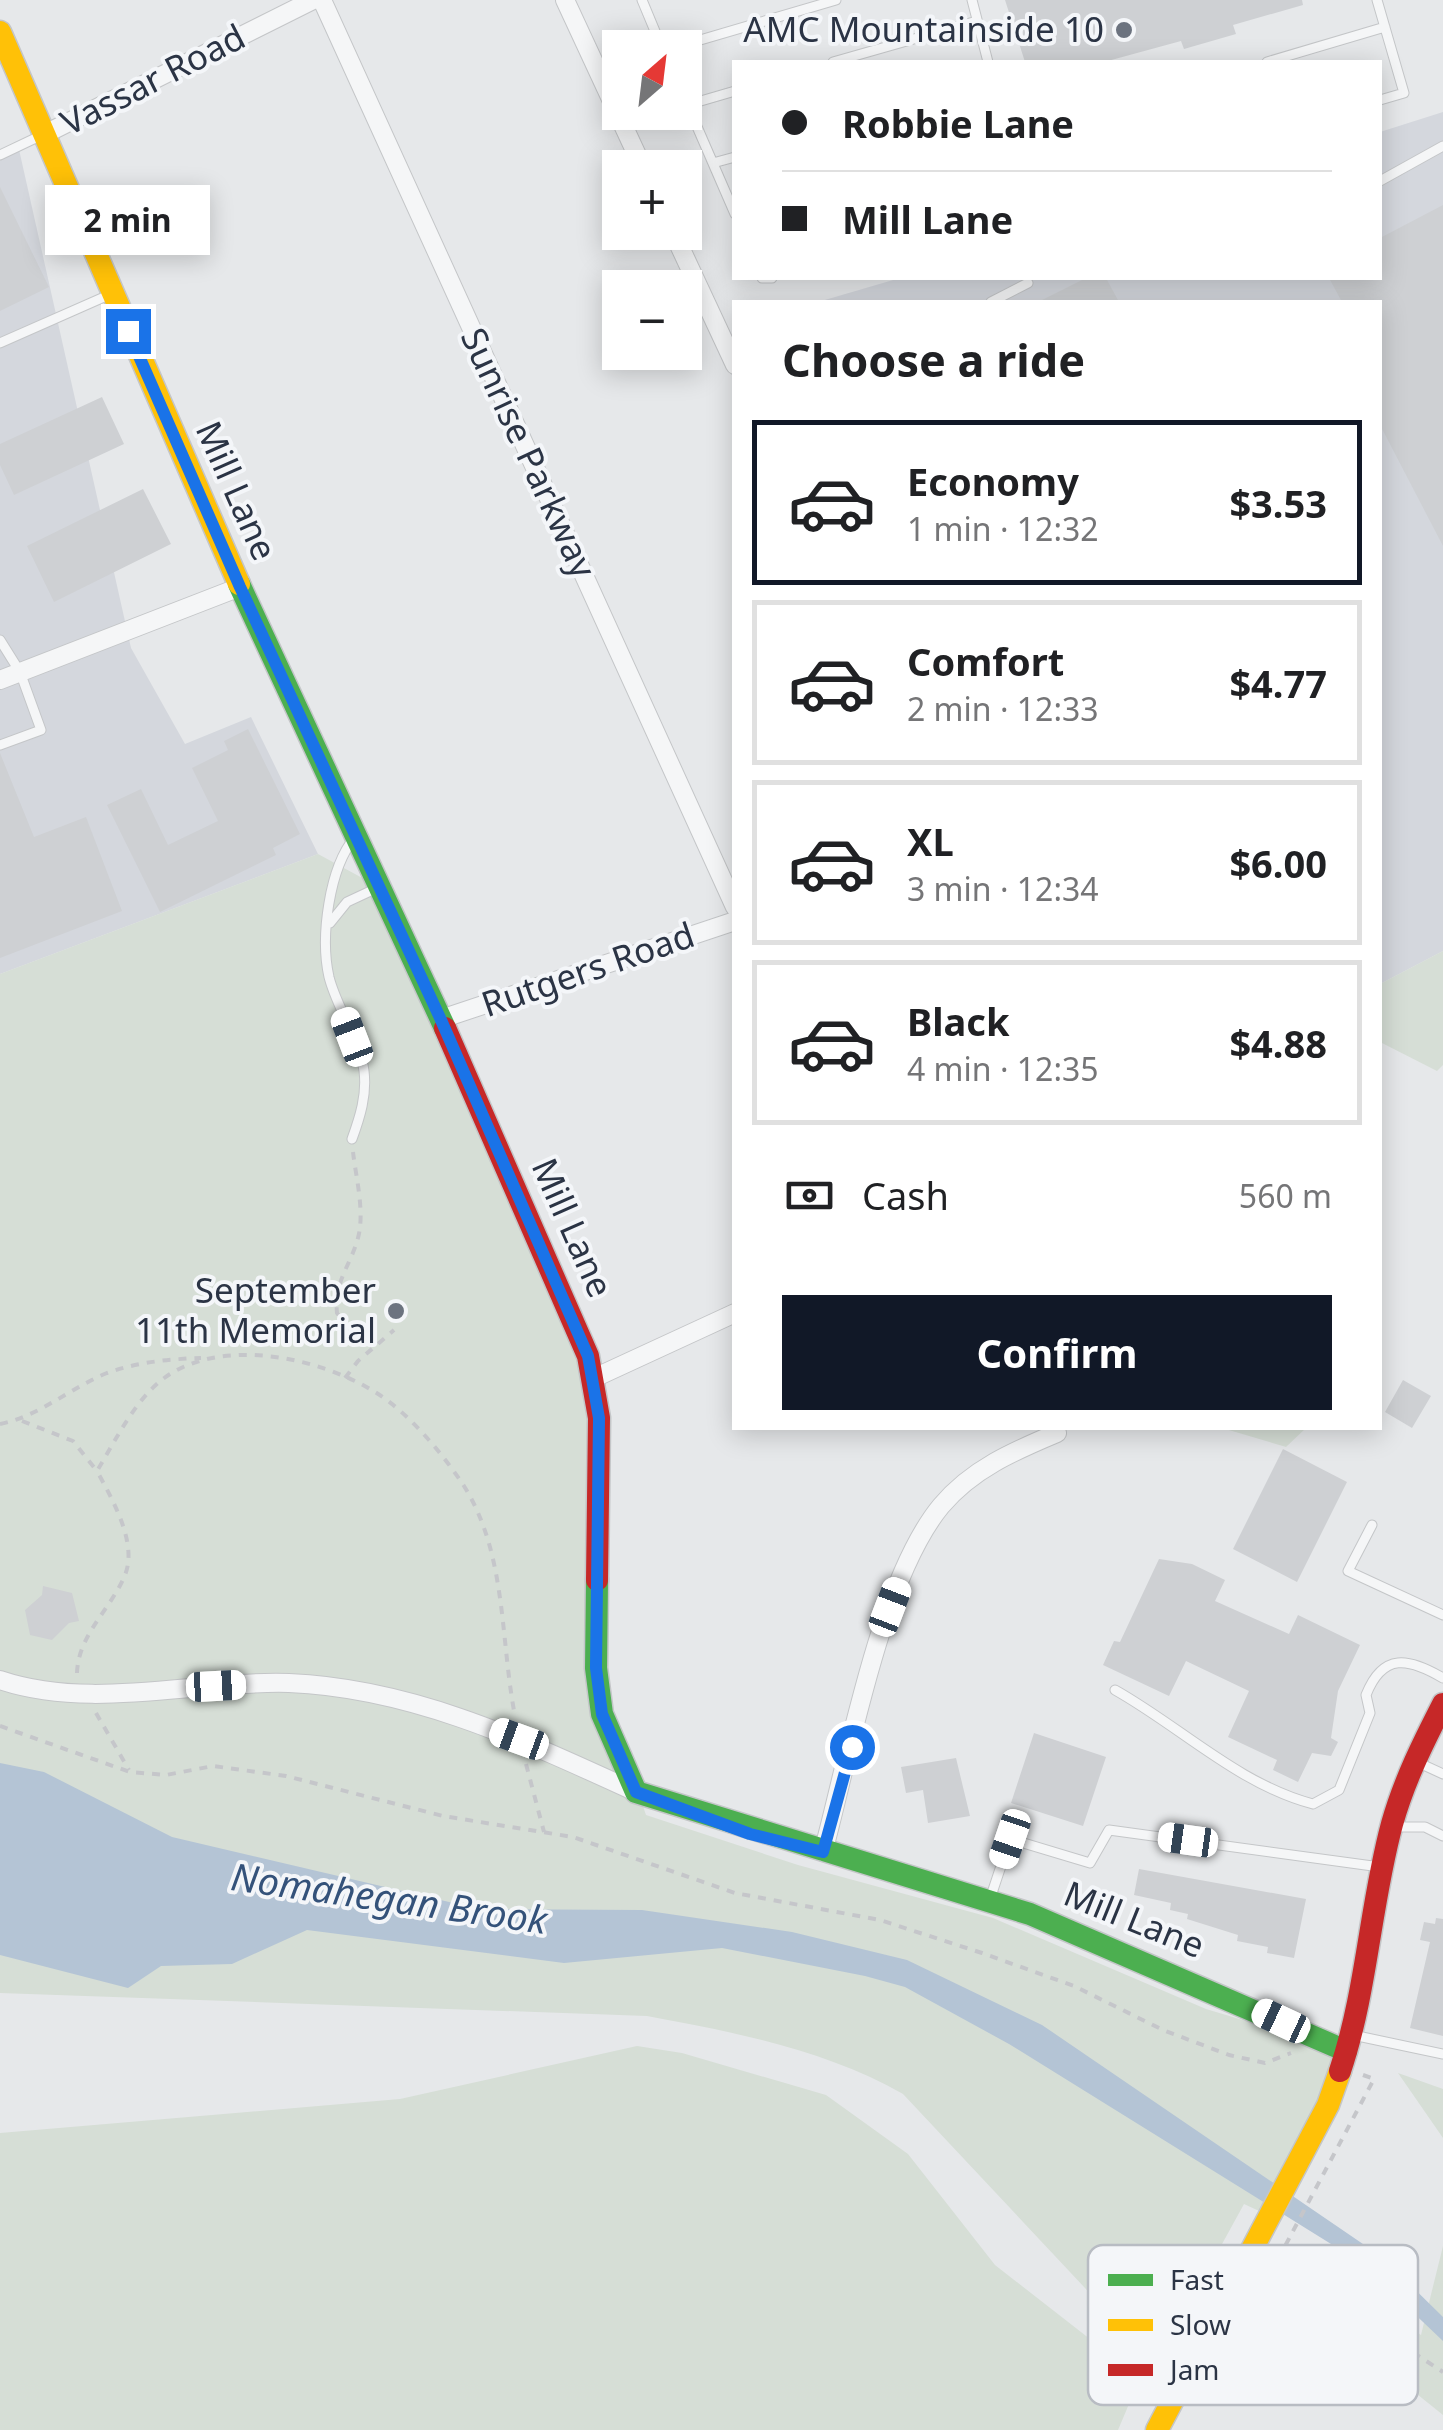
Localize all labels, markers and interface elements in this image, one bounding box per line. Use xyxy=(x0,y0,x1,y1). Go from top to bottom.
place label: AMC Mountainside 10 xyxy=(743,5,1104,52)
street label: Vassar Road xyxy=(52,12,252,145)
marker: AMC Mountainside 10 xyxy=(1113,19,1135,41)
north arrow xyxy=(602,30,702,130)
map controls xyxy=(602,30,702,370)
text: Robbie Lane xyxy=(842,97,1074,149)
button: + xyxy=(602,150,702,250)
callout: 2 min xyxy=(46,186,210,256)
text: Mill Lane xyxy=(842,193,1013,245)
text: 2 min xyxy=(83,198,172,241)
button: − xyxy=(602,270,702,370)
route end xyxy=(106,309,151,354)
street label: Sunrise Parkway xyxy=(451,320,608,585)
text: Choose a ride xyxy=(782,329,1085,390)
street label: Mill Lane xyxy=(186,414,289,567)
text: Economy xyxy=(907,455,1079,507)
icon: car xyxy=(787,458,877,548)
text: $3.53 xyxy=(1229,477,1327,529)
text: 1 min · 12:32 xyxy=(907,507,1099,550)
text: Comfort xyxy=(907,635,1064,687)
icon: car xyxy=(787,638,877,728)
text: $4.77 xyxy=(1229,657,1327,709)
text: 2 min · 12:33 xyxy=(907,687,1099,730)
text: XL xyxy=(907,815,954,867)
icon: car xyxy=(787,818,877,908)
text: $6.00 xyxy=(1229,837,1327,889)
text: 3 min · 12:34 xyxy=(907,867,1099,910)
street label: Rutgers Road xyxy=(475,910,700,1027)
text: Black xyxy=(907,995,1010,1047)
icon: car xyxy=(787,998,877,1088)
car xyxy=(327,1004,377,1070)
text: $4.88 xyxy=(1229,1017,1327,1069)
text: 4 min · 12:35 xyxy=(907,1047,1099,1090)
street label: Mill Lane xyxy=(522,1151,625,1304)
icon: cash xyxy=(782,1168,837,1223)
text: Cash xyxy=(862,1169,949,1221)
text: 560 m xyxy=(1239,1174,1332,1217)
place label: September 11th Memorial xyxy=(135,1266,376,1353)
button: Confirm xyxy=(782,1295,1332,1410)
marker: September 11th Memorial xyxy=(385,1300,407,1322)
car xyxy=(865,1574,915,1640)
car xyxy=(185,1669,247,1703)
car xyxy=(486,1715,552,1763)
route start xyxy=(830,1725,875,1770)
car xyxy=(986,1806,1034,1872)
car xyxy=(1156,1821,1220,1859)
water label: Nomahegan Brook xyxy=(228,1849,552,1945)
street label: Mill Lane xyxy=(1057,1869,1212,1968)
car xyxy=(1247,1995,1315,2047)
legend xyxy=(1088,2245,1418,2405)
text: Fast xyxy=(1170,2260,1224,2298)
text: Slow xyxy=(1170,2305,1231,2343)
text: Jam xyxy=(1167,2350,1220,2388)

